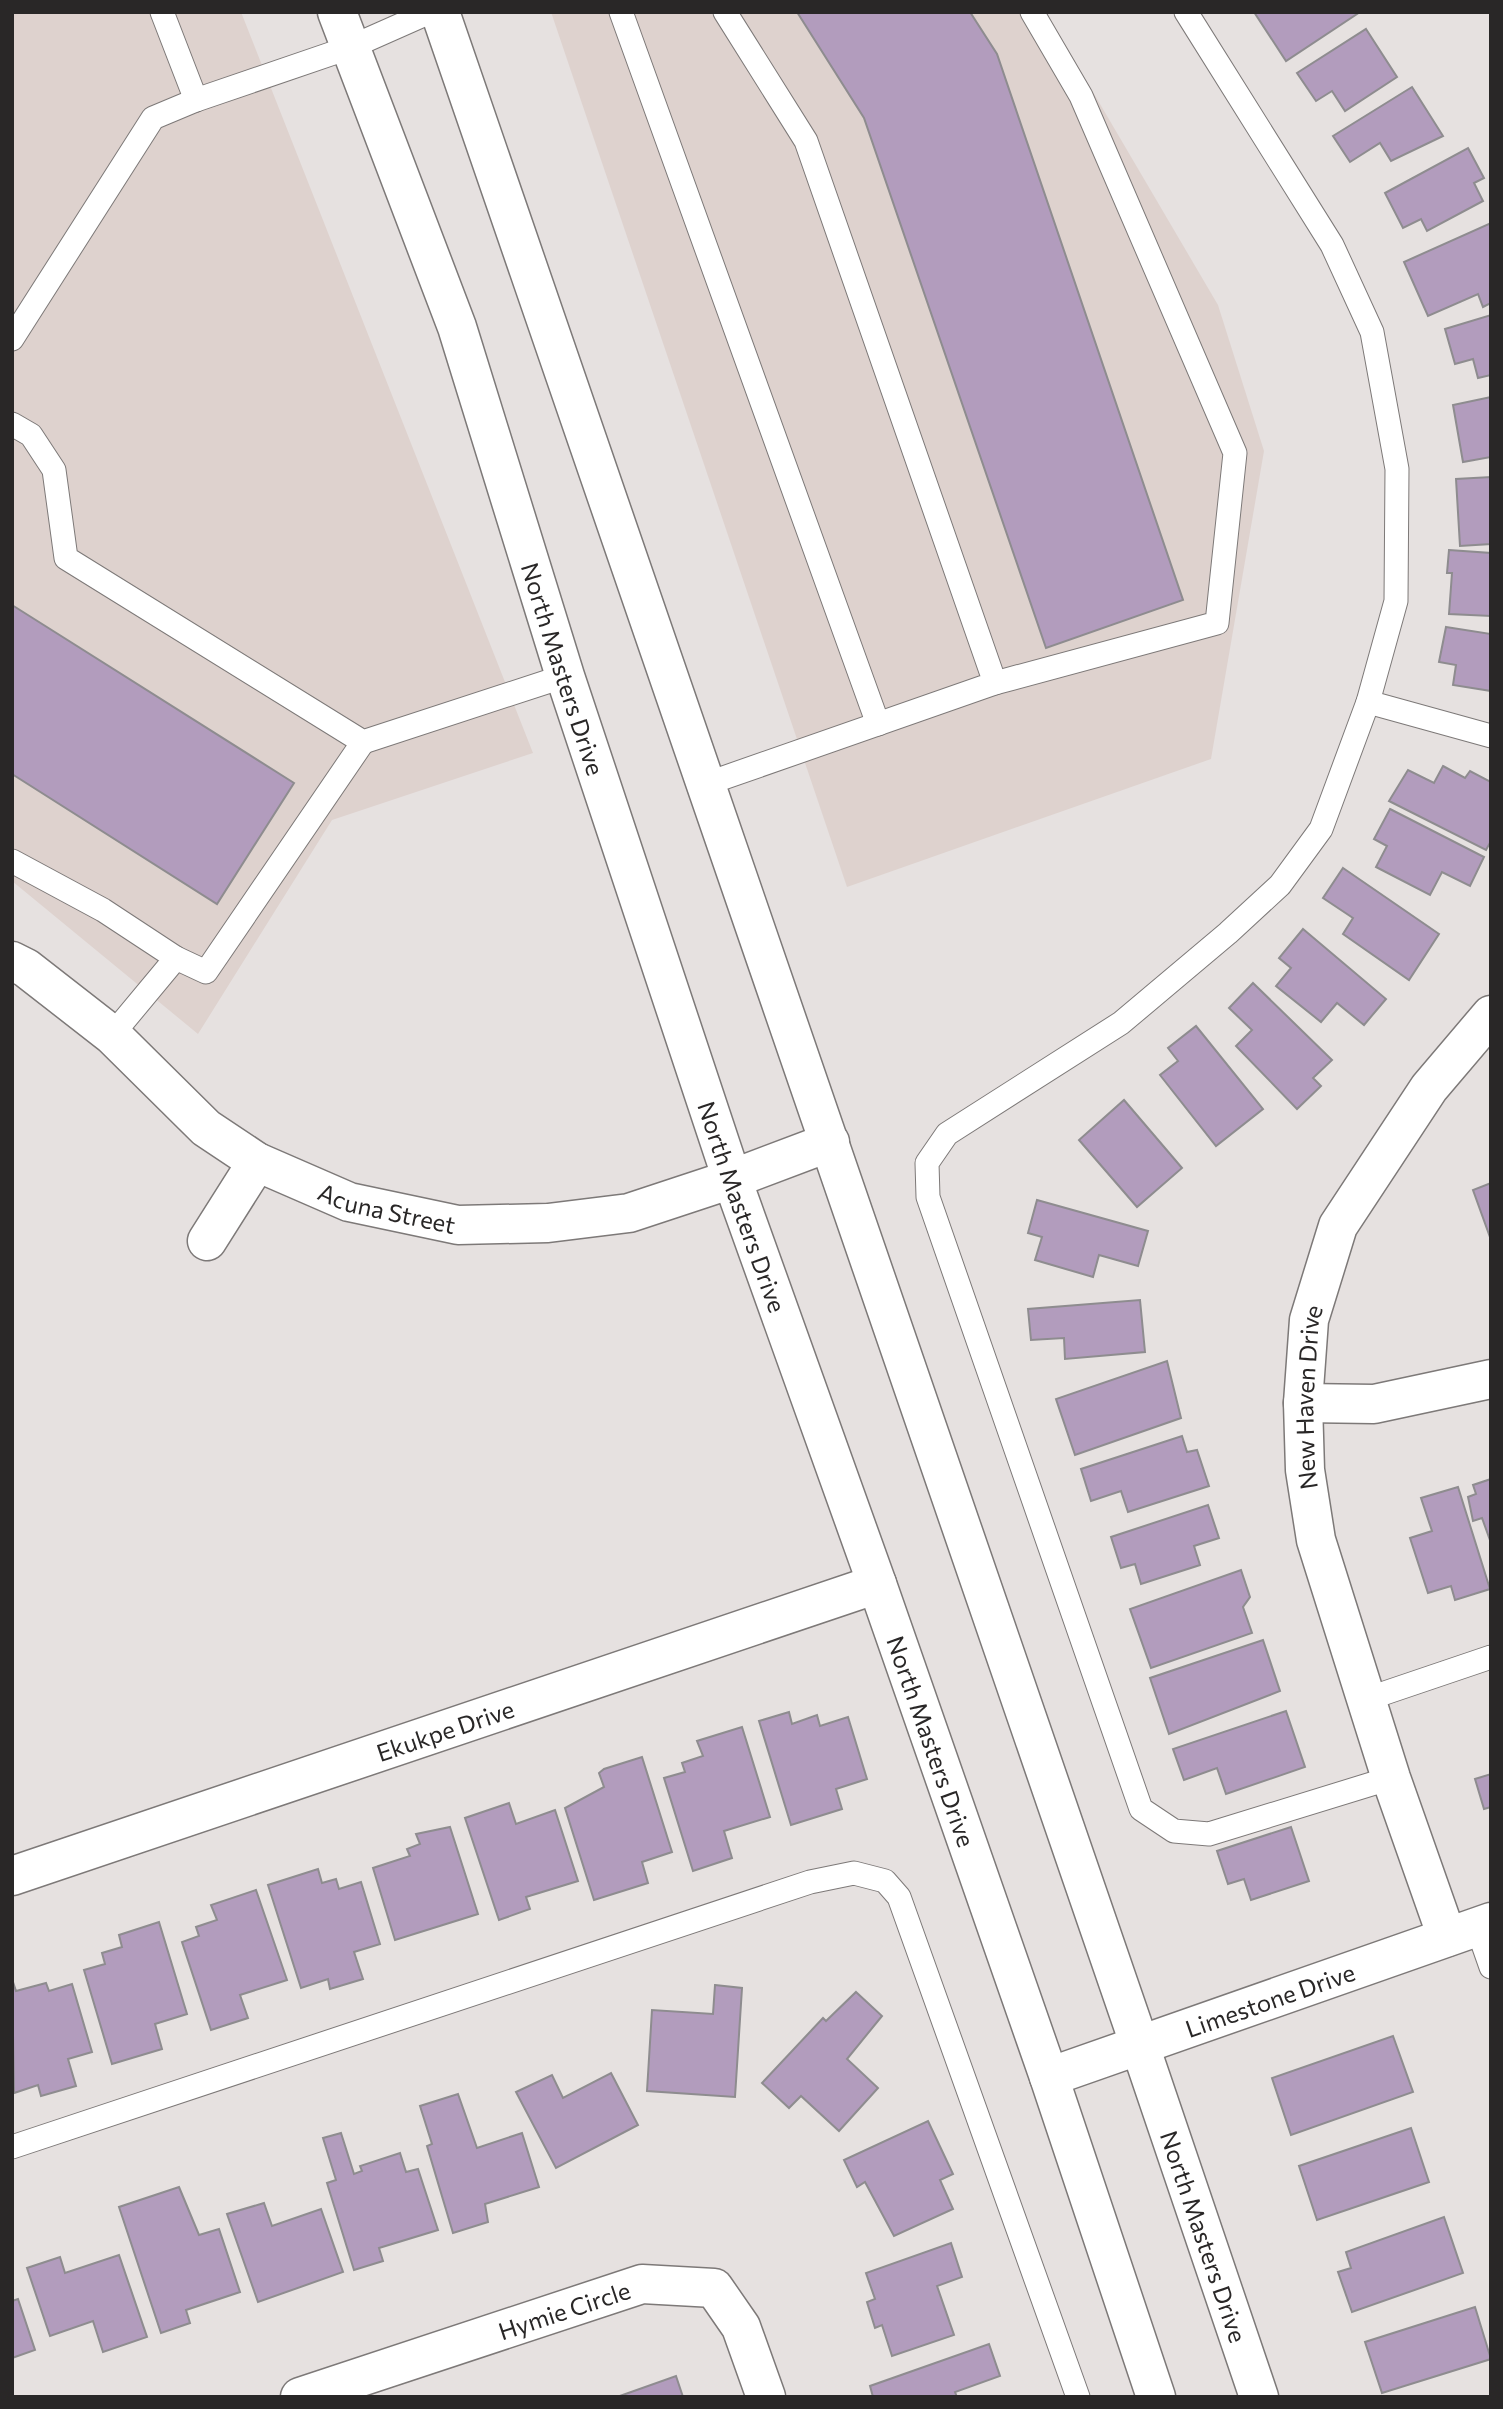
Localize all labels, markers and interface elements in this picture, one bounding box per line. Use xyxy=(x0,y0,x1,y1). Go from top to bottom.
street label: North Masters Drive xyxy=(516,559,611,779)
street label: North Masters Drive xyxy=(693,1097,793,1316)
street label: Acuna Street xyxy=(314,1176,458,1239)
street label: New Haven Drive xyxy=(1288,1301,1327,1492)
street label: North Masters Drive xyxy=(882,1632,982,1850)
street label: Ekukpe Drive xyxy=(373,1693,517,1766)
street label: Limestone Drive xyxy=(1181,1957,1358,2043)
street label: North Masters Drive xyxy=(1155,2127,1254,2346)
street label: Hymie Circle xyxy=(494,2274,634,2345)

